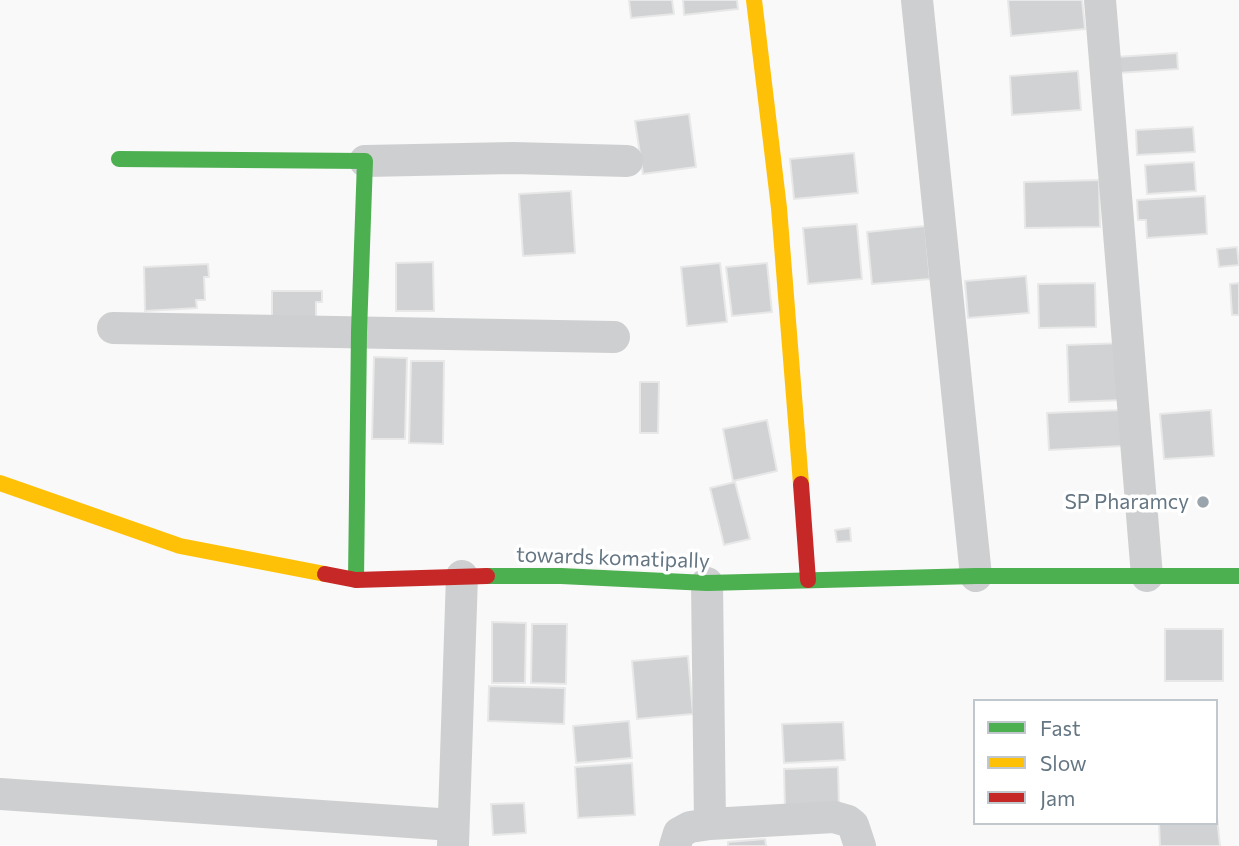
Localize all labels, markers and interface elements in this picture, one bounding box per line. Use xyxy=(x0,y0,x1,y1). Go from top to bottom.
place label: SP Pharamcy xyxy=(1065,489,1189,515)
marker: SP Pharamcy xyxy=(1195,494,1211,510)
street label: towards komatipally xyxy=(516,542,710,574)
legend xyxy=(973,699,1218,825)
text: Fast xyxy=(1040,715,1081,740)
text: Slow xyxy=(1040,750,1087,775)
text: Jam xyxy=(1040,785,1075,810)

